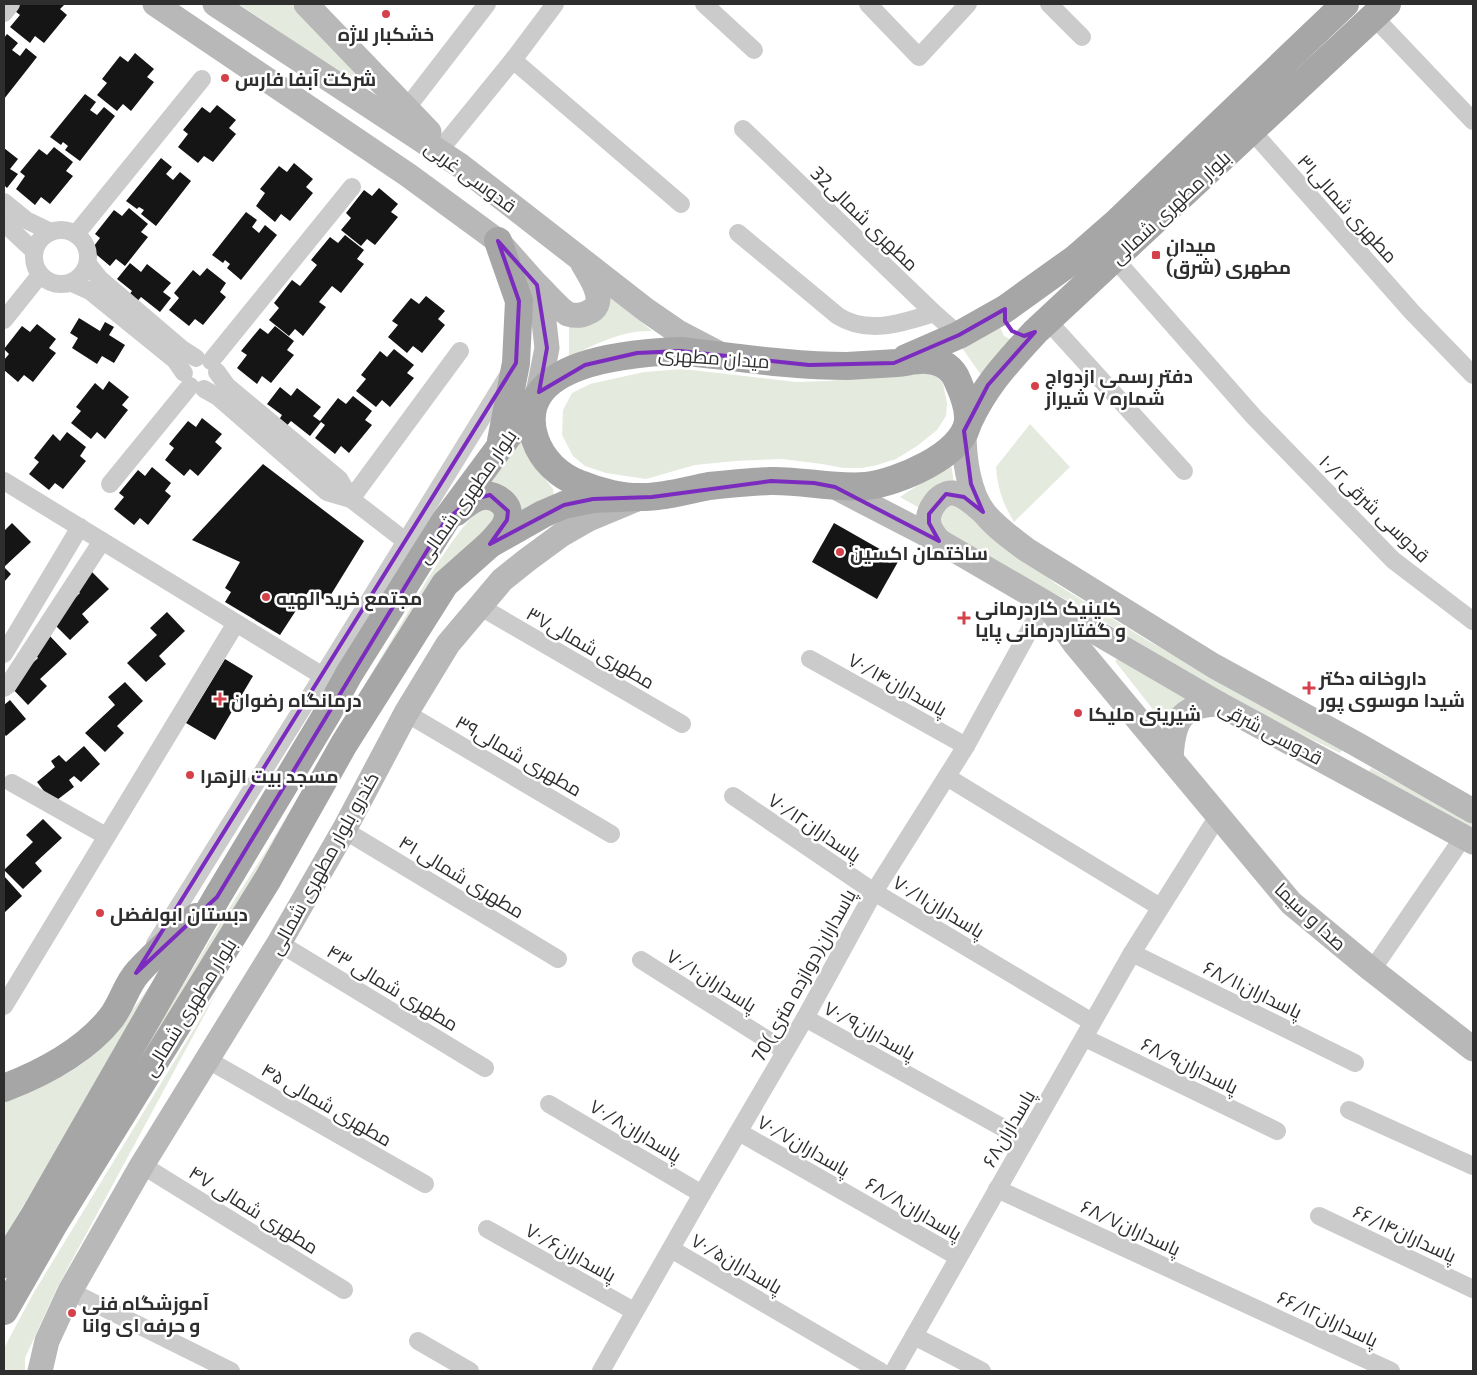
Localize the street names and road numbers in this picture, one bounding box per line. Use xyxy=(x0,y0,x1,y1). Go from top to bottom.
street label: قدوسی غربی xyxy=(420,135,521,218)
street label: بلوار مطهرى شمالى xyxy=(1105,146,1235,269)
street label: مطهرى شمالى۳۱ xyxy=(1292,149,1403,268)
street label: 32مطهرى شمالى xyxy=(806,161,924,276)
street label: میدان مطهری xyxy=(657,342,770,373)
street label: بلوار مطهری شمالی xyxy=(411,425,522,568)
street label: قدوسی شرقی۱۰/۲ xyxy=(1314,449,1435,567)
street label: مطهرى شمالى۳۷ xyxy=(522,601,659,694)
street label: پاسداران۷۰/۱۴ xyxy=(844,647,951,722)
street label: قدوسی شرقی xyxy=(1215,695,1327,770)
street label: مطهرى شمالى۳۹ xyxy=(451,709,586,801)
street label: کندرو بلوار مطهری شمالی xyxy=(263,768,384,959)
street label: پاسداران۷۰/۱۲ xyxy=(763,788,866,868)
street label: ۴۱ مطهرى شمالى xyxy=(395,830,529,923)
street label: پاسداران۷۰/۱۱ xyxy=(888,870,989,944)
street label: صدا و سیما xyxy=(1270,877,1352,956)
street label: 70پاسداران(دوازده متری) xyxy=(746,885,862,1066)
street label: بلوار مطهری شمالی xyxy=(137,934,242,1081)
street label: مطهرى شمالى ۴۳ xyxy=(323,939,463,1036)
street label: پاسداران۷۰/۱۰ xyxy=(662,943,761,1018)
street label: پاسداران۶۸/۱۱ xyxy=(1199,955,1306,1025)
street label: پاسداران۷۰/۹ xyxy=(819,996,920,1066)
street label: پاسداران۶۸/۹ xyxy=(1137,1032,1242,1100)
street label: مطهرى شمالى ۴۵ xyxy=(257,1057,396,1152)
street label: پاسداران۶۸ xyxy=(977,1085,1041,1172)
street label: پاسداران۷۰/۸ xyxy=(585,1094,686,1168)
street label: پاسداران۷۰/۷ xyxy=(753,1109,854,1182)
street label: مطهرى شمالى ۴۷ xyxy=(185,1160,323,1259)
street label: پاسداران۶۸/۸ xyxy=(861,1171,966,1246)
street label: پاسداران۶۸/۷ xyxy=(1077,1194,1184,1262)
street label: پاسداران۶۶/۱۴ xyxy=(1349,1199,1460,1269)
street label: پاسداران۷۰/۶ xyxy=(521,1218,620,1288)
street label: پاسداران۷۰/۵ xyxy=(686,1228,787,1300)
street label: پاسداران۶۶/۱۲ xyxy=(1273,1285,1382,1353)

